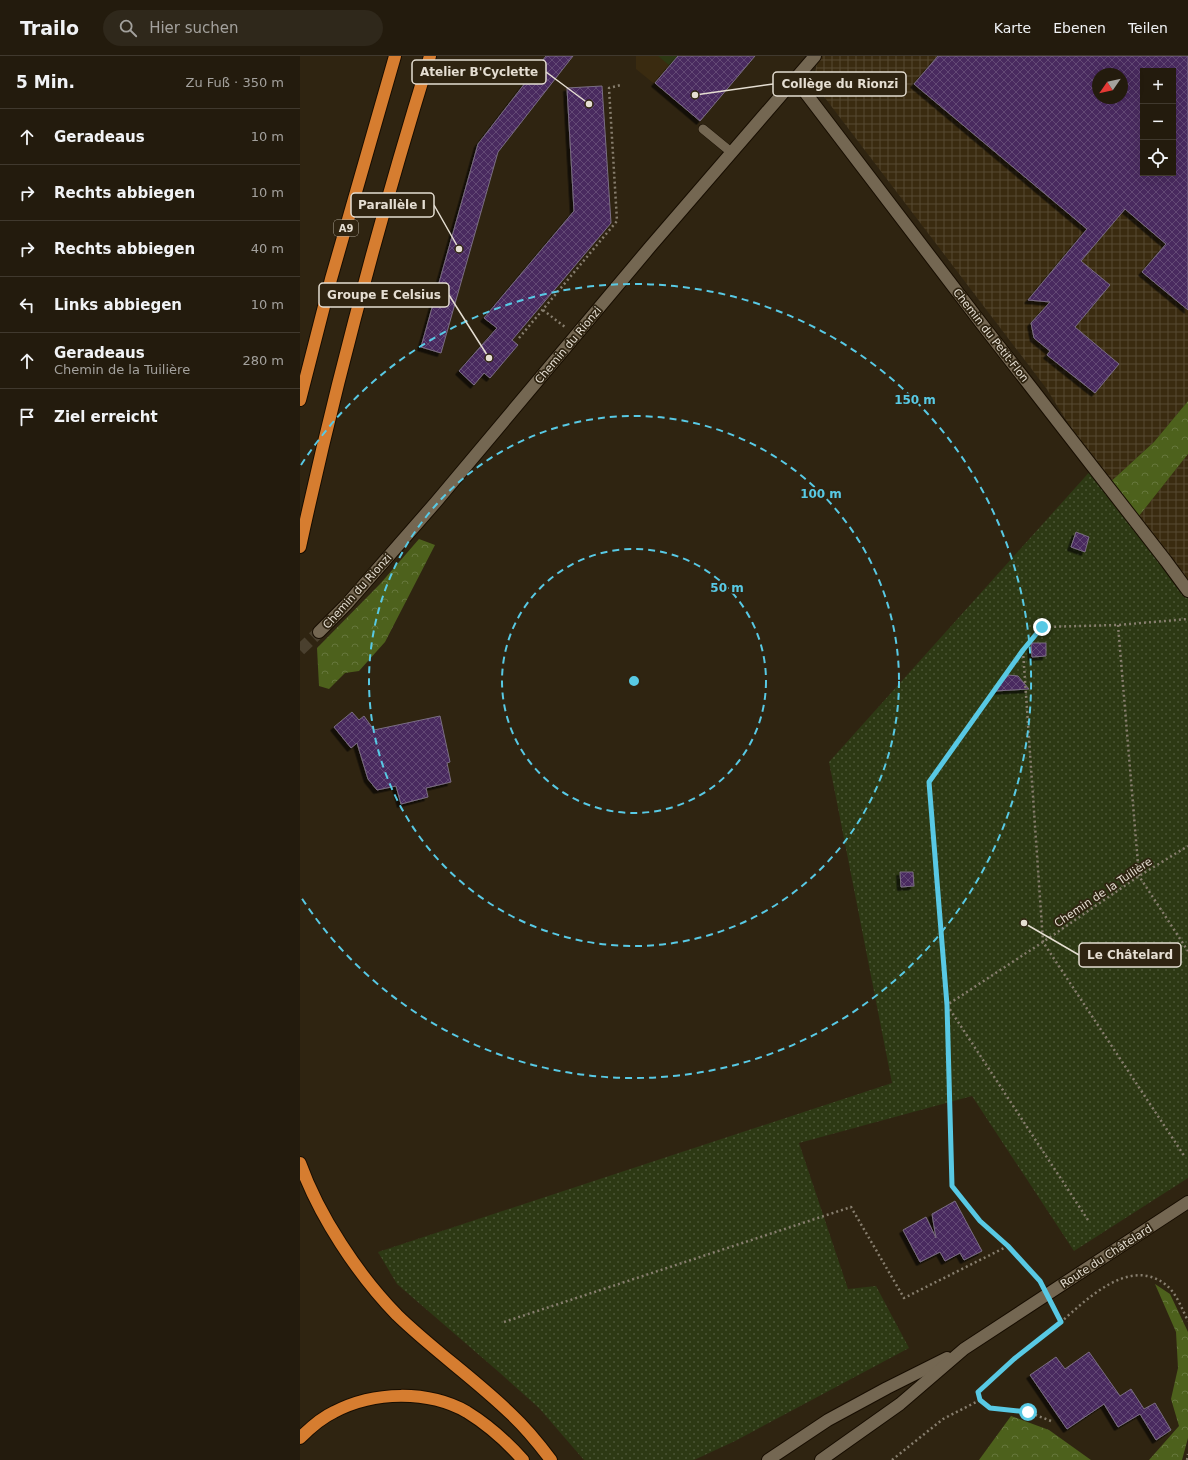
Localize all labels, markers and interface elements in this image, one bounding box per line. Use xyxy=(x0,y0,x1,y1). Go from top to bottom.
search box xyxy=(103,10,383,46)
text: Trailo xyxy=(20,17,79,39)
icon: search xyxy=(117,17,139,39)
text: Hier suchen xyxy=(149,19,239,37)
text: Karte xyxy=(994,20,1031,36)
text: Ebenen xyxy=(1053,20,1106,36)
text: Teilen xyxy=(1128,20,1168,36)
callout: Atelier B'Cyclette xyxy=(412,60,546,84)
text: Atelier B'Cyclette xyxy=(420,65,538,79)
north arrow xyxy=(1092,68,1128,104)
map controls xyxy=(1140,68,1176,176)
button: + xyxy=(1140,68,1176,104)
text: 5 Min. xyxy=(16,72,75,92)
callout: Collège du Rionzi xyxy=(773,72,906,96)
text: Zu Fuß · 350 m xyxy=(186,75,284,90)
text: Collège du Rionzi xyxy=(782,77,898,91)
button: − xyxy=(1140,104,1176,140)
icon: ahead xyxy=(16,126,38,148)
text: Geradeaus xyxy=(54,128,145,146)
text: 10 m xyxy=(251,129,284,144)
button: locate xyxy=(1140,140,1176,176)
icon: right xyxy=(16,182,38,204)
text: Rechts abbiegen xyxy=(54,184,195,202)
text: 10 m xyxy=(251,185,284,200)
callout: Parallèle I xyxy=(351,193,434,217)
text: Parallèle I xyxy=(358,198,426,212)
road number: A9 xyxy=(334,220,358,236)
icon: right xyxy=(16,238,38,260)
text: Rechts abbiegen xyxy=(54,240,195,258)
text: 40 m xyxy=(251,241,284,256)
callout: Groupe E Celsius xyxy=(319,283,449,307)
street label: Chemin du Petit-Flon xyxy=(950,286,1031,385)
text: Groupe E Celsius xyxy=(327,288,441,302)
icon: left xyxy=(16,294,38,316)
text: Links abbiegen xyxy=(54,296,182,314)
text: 10 m xyxy=(251,297,284,312)
street label: Chemin du Rionzi xyxy=(532,304,604,386)
text: Geradeaus xyxy=(54,344,145,362)
icon: ahead xyxy=(16,350,38,372)
text: 280 m xyxy=(242,353,284,368)
text: Chemin de la Tuilière xyxy=(54,362,190,377)
text: 150 m xyxy=(894,393,936,407)
icon: arrive xyxy=(16,406,38,428)
text: Ziel erreicht xyxy=(54,408,158,426)
text: 100 m xyxy=(800,487,842,501)
street label: Chemin du Rionzi xyxy=(320,551,394,631)
text: 50 m xyxy=(710,581,744,595)
route end xyxy=(1033,618,1051,636)
centre of rings xyxy=(627,674,641,688)
street label: Chemin de la Tuilière xyxy=(1052,855,1155,930)
callout: Le Châtelard xyxy=(1079,943,1181,967)
text: Le Châtelard xyxy=(1087,948,1173,962)
street label: Route du Châtelard xyxy=(1058,1222,1154,1291)
route start xyxy=(1019,1403,1037,1421)

